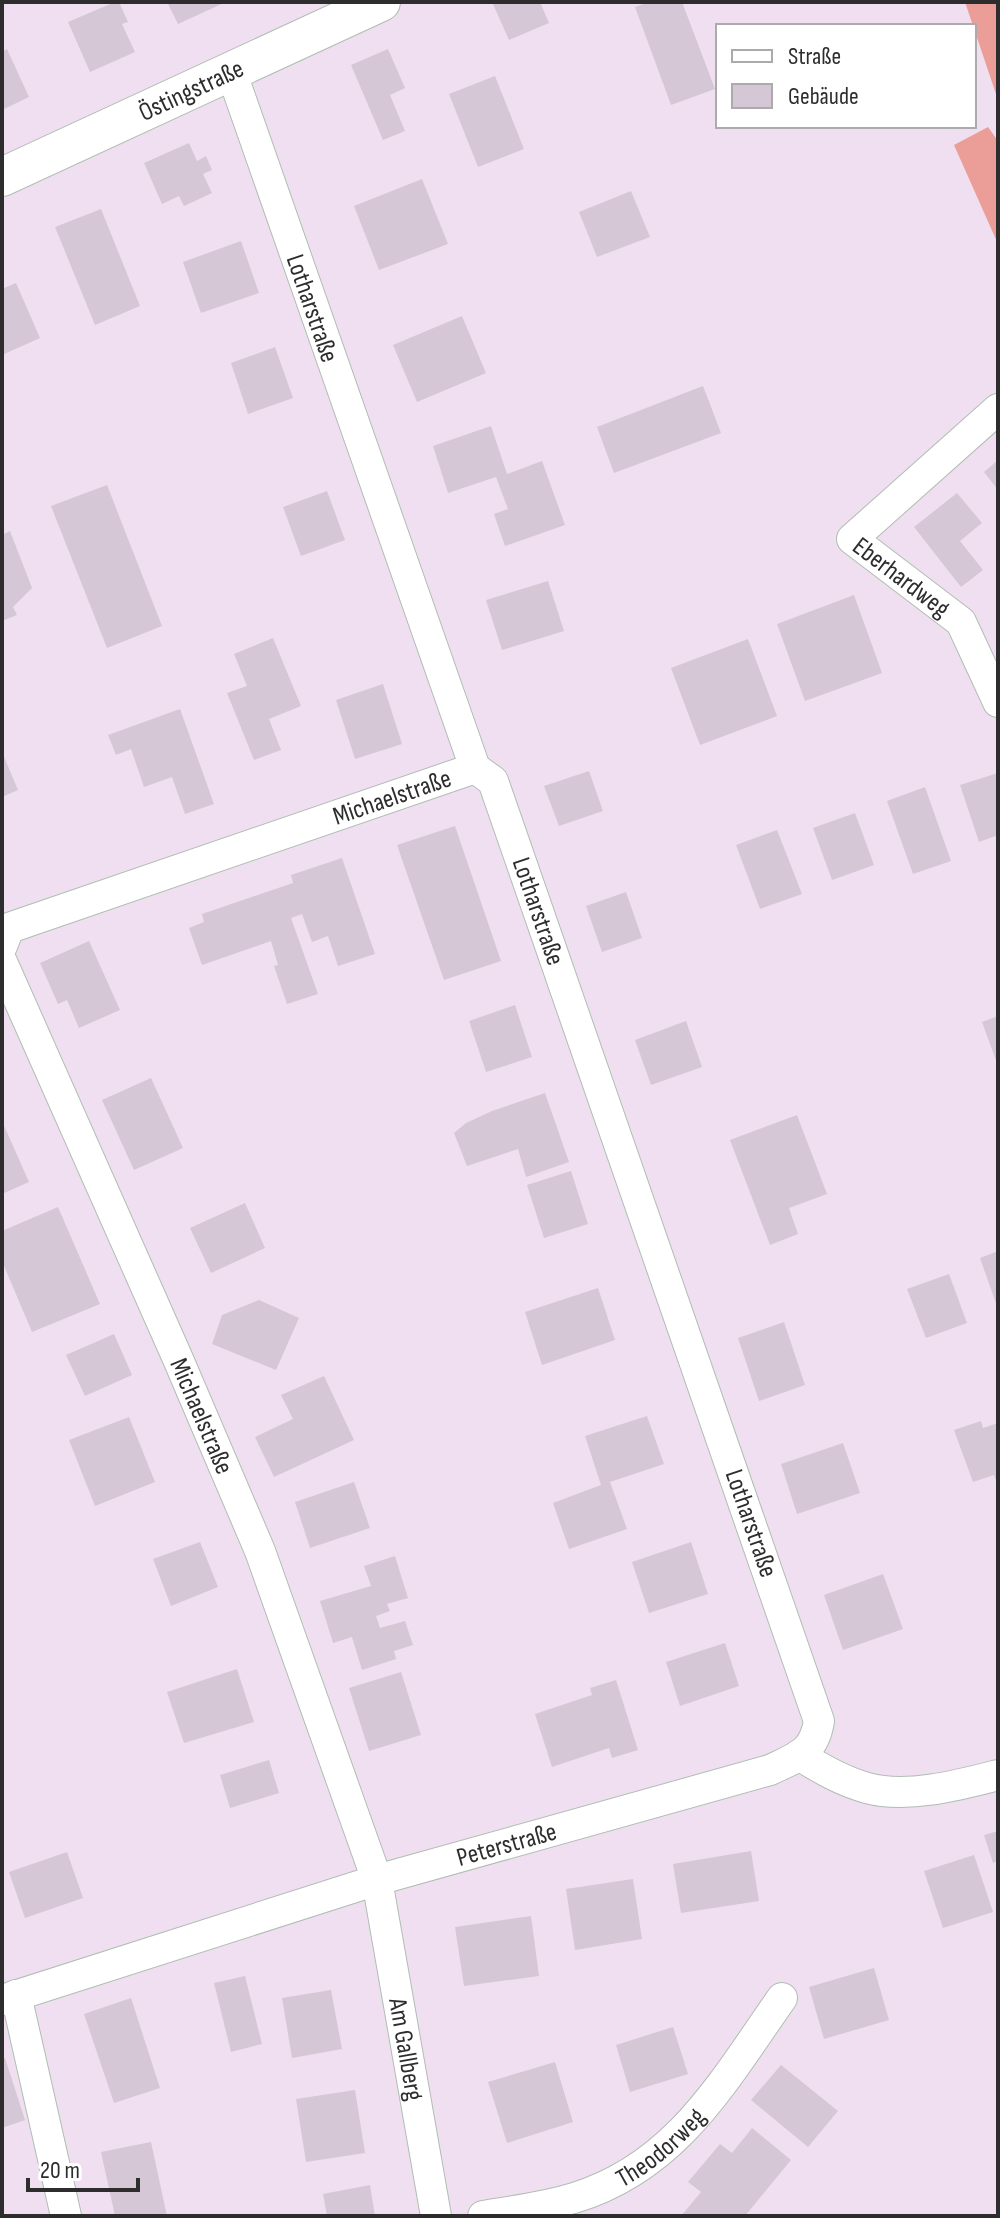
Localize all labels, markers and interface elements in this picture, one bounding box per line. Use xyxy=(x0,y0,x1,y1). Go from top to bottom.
legend xyxy=(716,24,976,128)
text: Straße xyxy=(788,42,841,71)
street label: Östingstraße xyxy=(134,54,249,129)
text: Gebäude xyxy=(788,82,859,111)
street label: Lotharstraße xyxy=(279,251,344,366)
street label: Eberhardweg xyxy=(846,531,955,625)
street label: Michaelstraße xyxy=(329,763,455,833)
street label: Lotharstraße xyxy=(505,854,570,969)
street label: Michaelstraße xyxy=(162,1354,239,1479)
street label: Lotharstraße xyxy=(718,1466,783,1581)
street label: Peterstraße xyxy=(453,1817,560,1874)
street label: Am Gallberg xyxy=(381,1995,429,2103)
street label: Theodorweg xyxy=(611,2102,713,2195)
scale bar xyxy=(28,2142,138,2192)
text: 20 m xyxy=(40,2156,80,2185)

